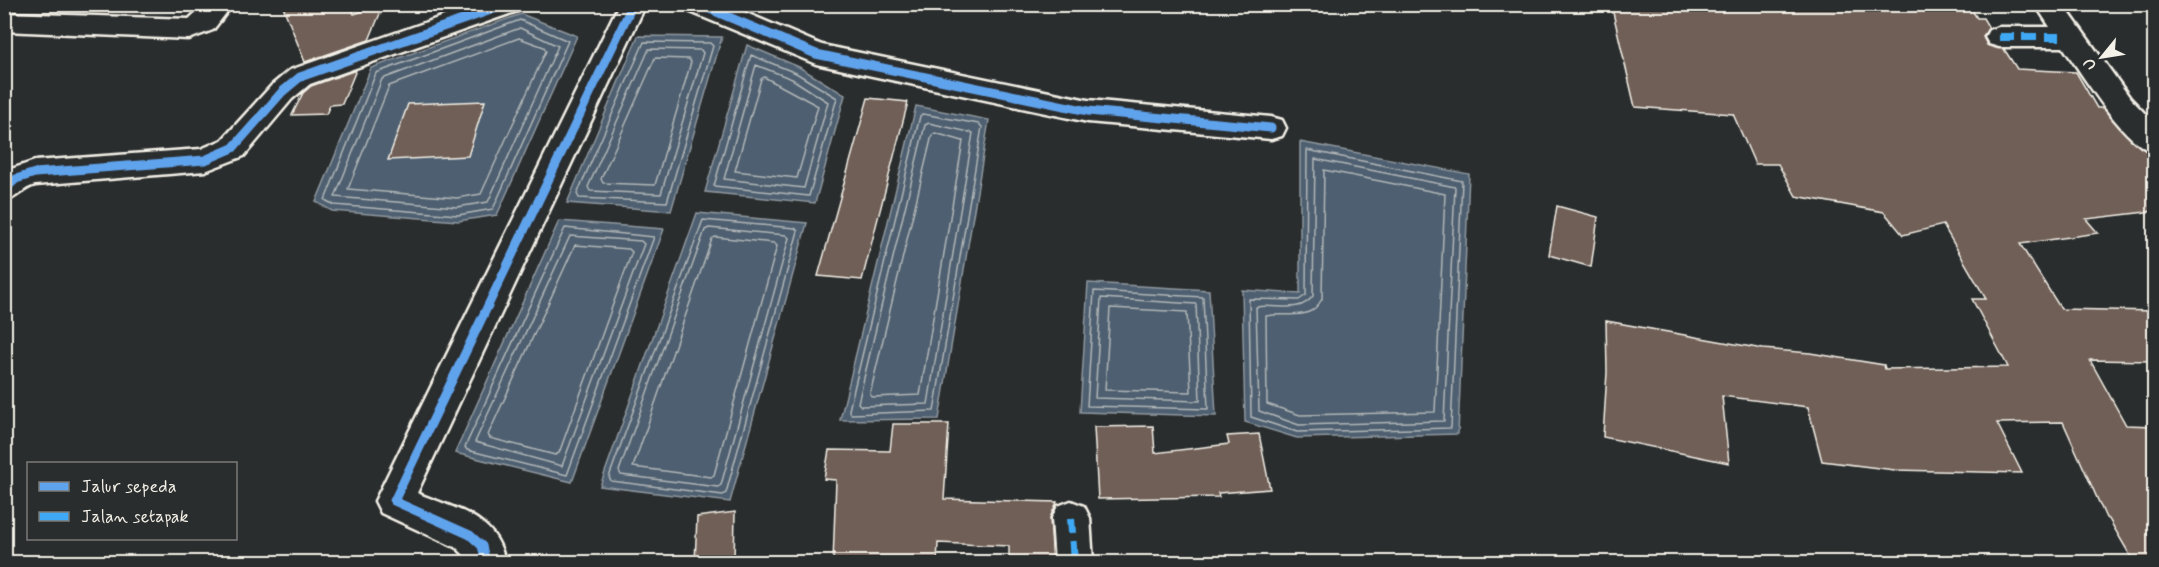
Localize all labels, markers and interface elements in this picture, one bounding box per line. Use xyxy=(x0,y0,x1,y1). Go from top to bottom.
north arrow xyxy=(2072,27,2132,87)
text: U xyxy=(2079,54,2102,74)
legend xyxy=(27,462,237,540)
text: Jalur sepeda xyxy=(81,475,177,499)
text: Jalan setapak xyxy=(81,505,189,529)

